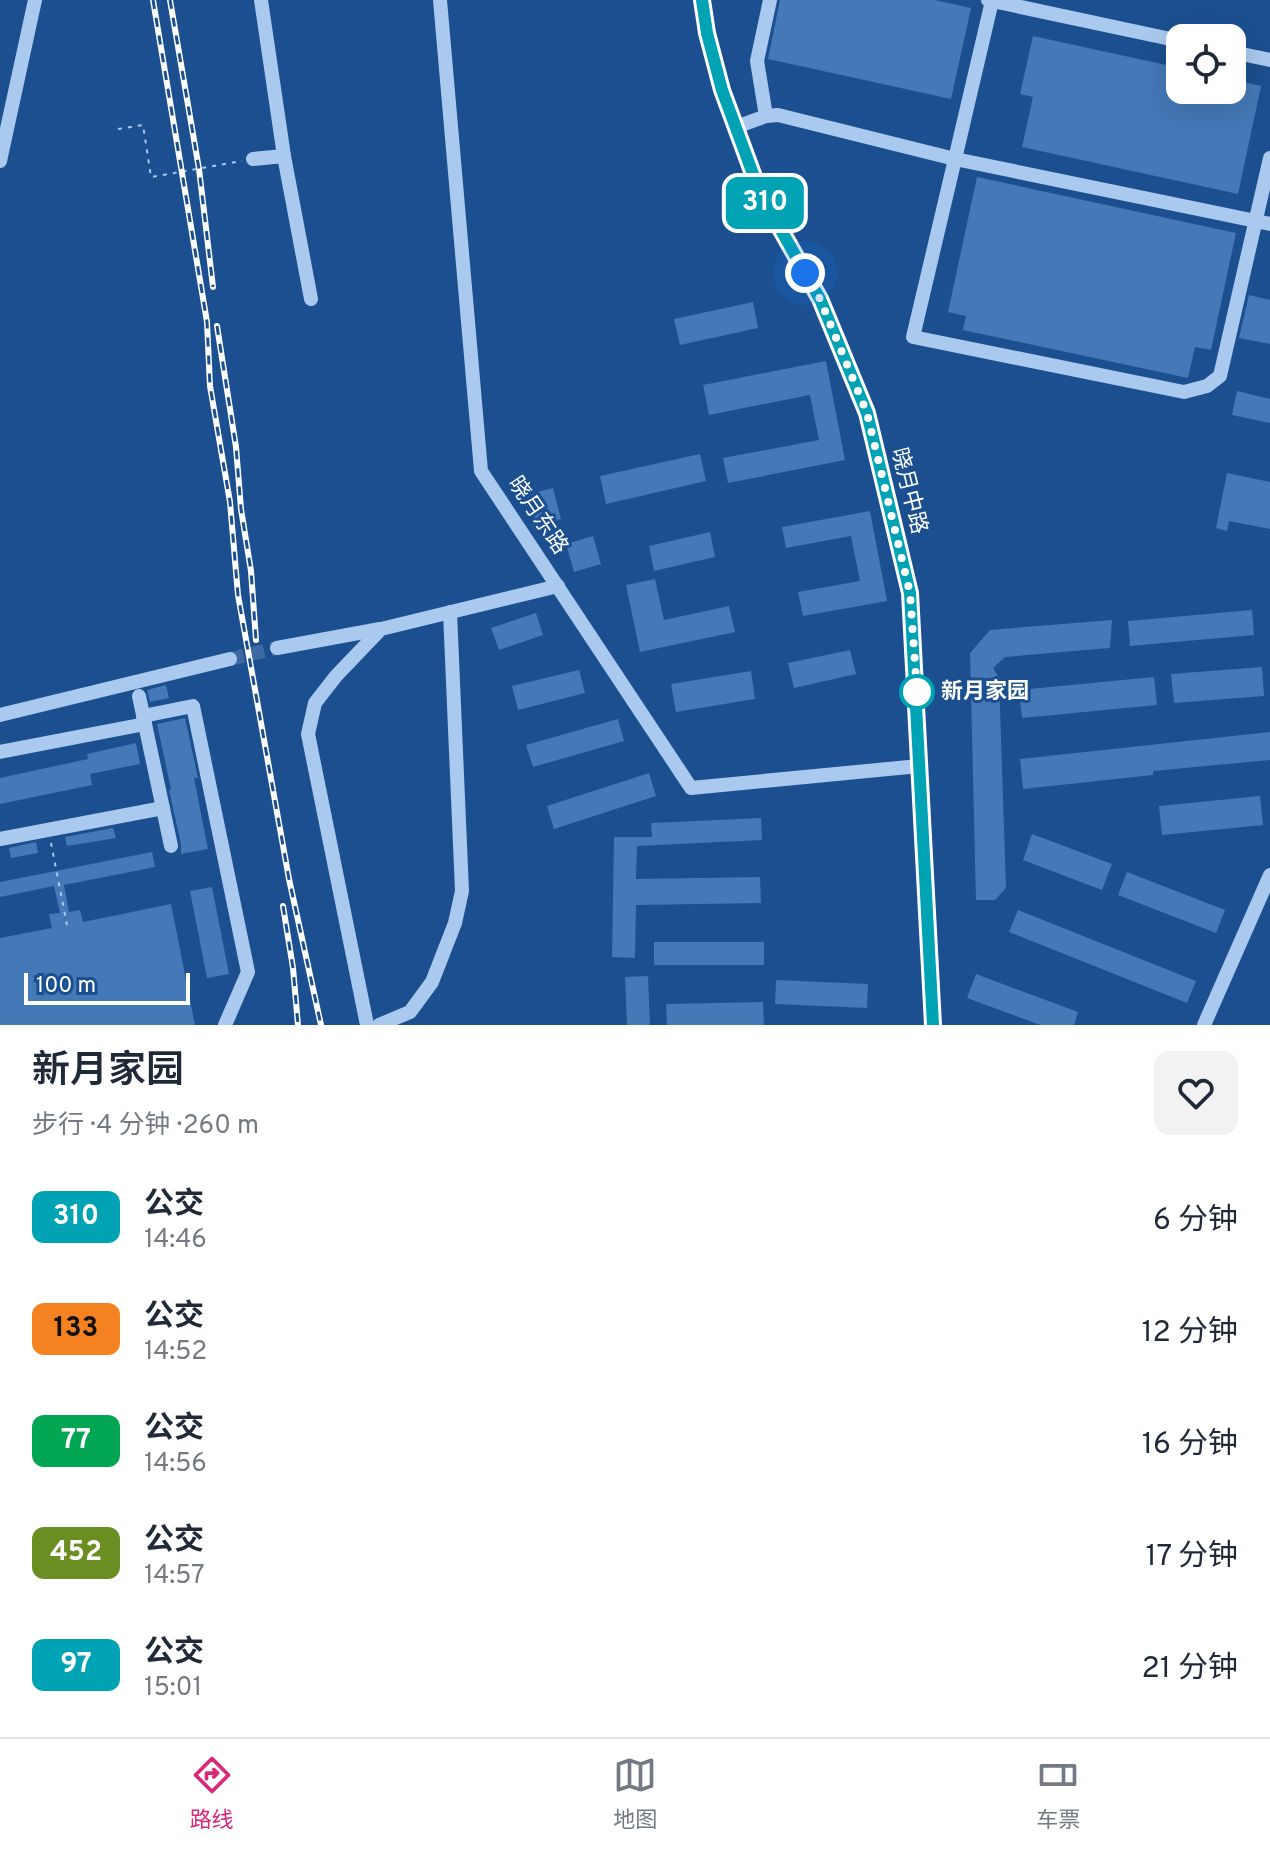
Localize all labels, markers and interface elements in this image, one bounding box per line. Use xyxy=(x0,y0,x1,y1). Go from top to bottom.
map controls xyxy=(1166,24,1246,104)
button: locate xyxy=(1166,24,1246,104)
line badge: 310 xyxy=(719,177,811,229)
text: 310 xyxy=(742,185,788,221)
your location xyxy=(785,253,825,293)
street label: 晓月中路 xyxy=(884,445,932,537)
street label: 晓月东路 xyxy=(501,472,573,560)
marker: 新月家园 xyxy=(900,675,934,709)
place label: 新月家园 xyxy=(941,679,1029,706)
scale bar xyxy=(24,969,190,1005)
text: 100 m xyxy=(36,973,96,1000)
text: 新月家园 xyxy=(32,1048,184,1097)
button: heart xyxy=(1154,1051,1238,1135)
text: 步行 · 4 分钟 · 260 m xyxy=(32,1110,259,1143)
text: 公交 xyxy=(144,1187,204,1224)
text: 310 xyxy=(53,1199,99,1235)
text: 6 分钟 xyxy=(1153,1203,1238,1240)
text: 14:46 xyxy=(144,1224,207,1257)
text: 公交 xyxy=(144,1299,204,1336)
text: 133 xyxy=(54,1311,98,1347)
text: 12 分钟 xyxy=(1141,1315,1238,1352)
text: 14:52 xyxy=(144,1336,207,1369)
text: 公交 xyxy=(144,1411,204,1448)
text: 77 xyxy=(61,1423,91,1459)
text: 16 分钟 xyxy=(1142,1427,1238,1464)
text: 14:56 xyxy=(144,1448,207,1481)
text: 公交 xyxy=(144,1523,204,1560)
text: 452 xyxy=(50,1535,102,1571)
text: 17 分钟 xyxy=(1145,1539,1238,1576)
text: 14:57 xyxy=(144,1560,205,1593)
text: 公交 xyxy=(144,1635,204,1672)
text: 97 xyxy=(60,1647,92,1683)
text: 21 分钟 xyxy=(1141,1651,1238,1688)
text: 15:01 xyxy=(144,1672,202,1705)
tab: 路线 xyxy=(190,1753,234,1835)
tab: 地图 xyxy=(613,1753,657,1835)
tab: 车票 xyxy=(1036,1753,1080,1835)

